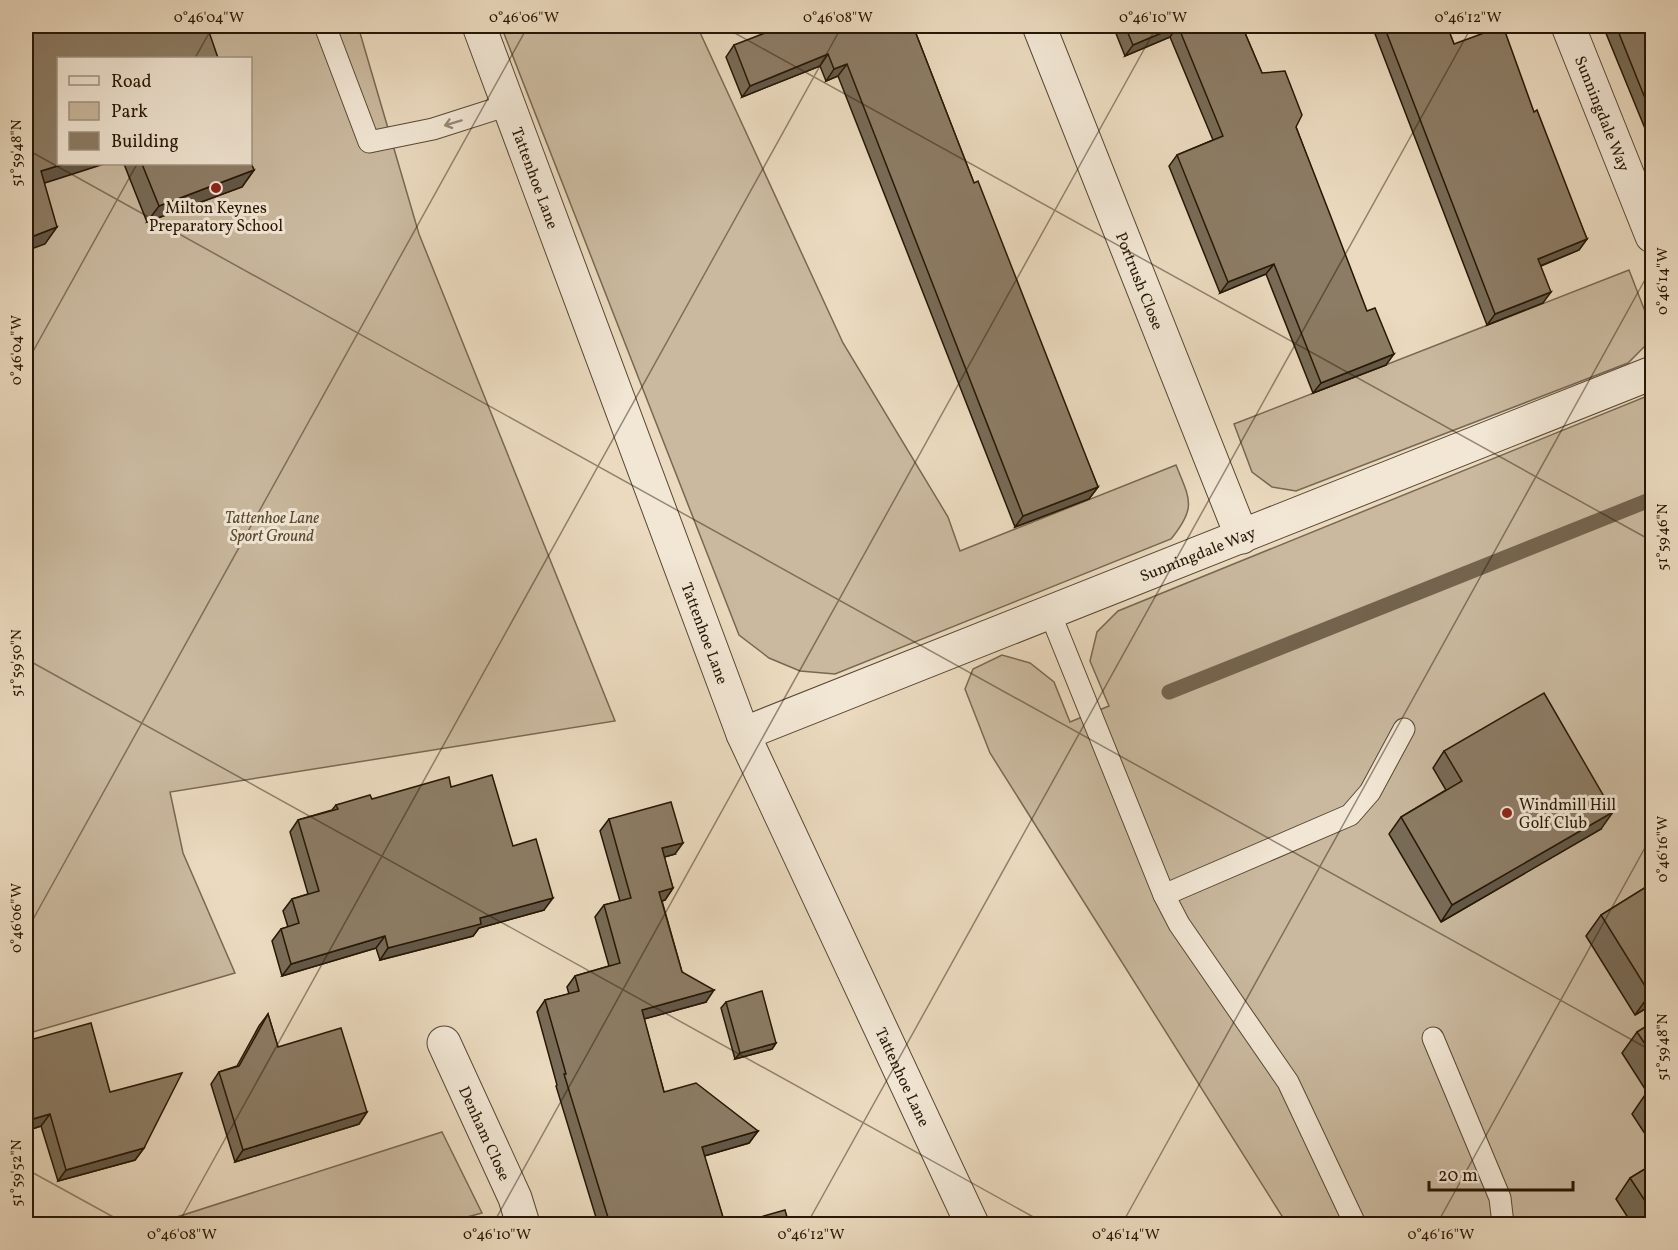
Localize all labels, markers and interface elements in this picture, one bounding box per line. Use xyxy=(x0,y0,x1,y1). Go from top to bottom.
text: 0°46'04"W xyxy=(174,8,244,29)
text: 0°46'06"W xyxy=(489,8,559,29)
text: 0°46'08"W xyxy=(803,8,873,29)
text: 0°46'10"W xyxy=(1119,8,1187,29)
text: 0°46'12"W xyxy=(1434,8,1502,29)
street label: Sunningdale Way xyxy=(1568,53,1634,175)
legend xyxy=(57,57,252,165)
text: Road xyxy=(111,70,152,95)
text: Park xyxy=(111,100,148,125)
one-way arrow xyxy=(443,118,462,129)
text: 51°59'48"N xyxy=(7,119,28,187)
street label: Tattenhoe Lane xyxy=(505,124,563,233)
text: Building xyxy=(111,130,179,155)
marker: Milton Keynes Preparatory School xyxy=(209,181,223,195)
place label: Milton Keynes Preparatory School xyxy=(149,198,283,238)
street label: Portrush Close xyxy=(1109,229,1168,333)
text: 0°46'14"W xyxy=(1653,247,1674,315)
text: 0°46'04"W xyxy=(7,315,28,385)
text: 51°59'46"N xyxy=(1653,503,1674,571)
park label: Tattenhoe Lane Sport Ground xyxy=(225,508,319,548)
street label: Sunningdale Way xyxy=(1137,522,1260,588)
street label: Tattenhoe Lane xyxy=(674,580,733,688)
text: 51°59'50"N xyxy=(7,629,28,697)
place label: Windmill Hill Golf Club xyxy=(1519,795,1616,835)
marker: Windmill Hill Golf Club xyxy=(1500,806,1514,820)
text: 0°46'16"W xyxy=(1653,816,1674,882)
text: 0°46'06"W xyxy=(7,883,28,953)
text: 51°59'48"N xyxy=(1653,1013,1674,1081)
street label: Tattenhoe Lane xyxy=(869,1024,934,1131)
street label: Denham Close xyxy=(452,1083,515,1185)
text: 51°59'52"N xyxy=(7,1139,28,1207)
scale bar xyxy=(1429,1154,1573,1192)
text: 20 m xyxy=(1438,1164,1478,1189)
text: 0°46'08"W xyxy=(147,1225,217,1246)
text: 0°46'10"W xyxy=(463,1225,531,1246)
text: 0°46'12"W xyxy=(777,1225,845,1246)
text: 0°46'14"W xyxy=(1092,1225,1160,1246)
text: 0°46'16"W xyxy=(1408,1225,1474,1246)

